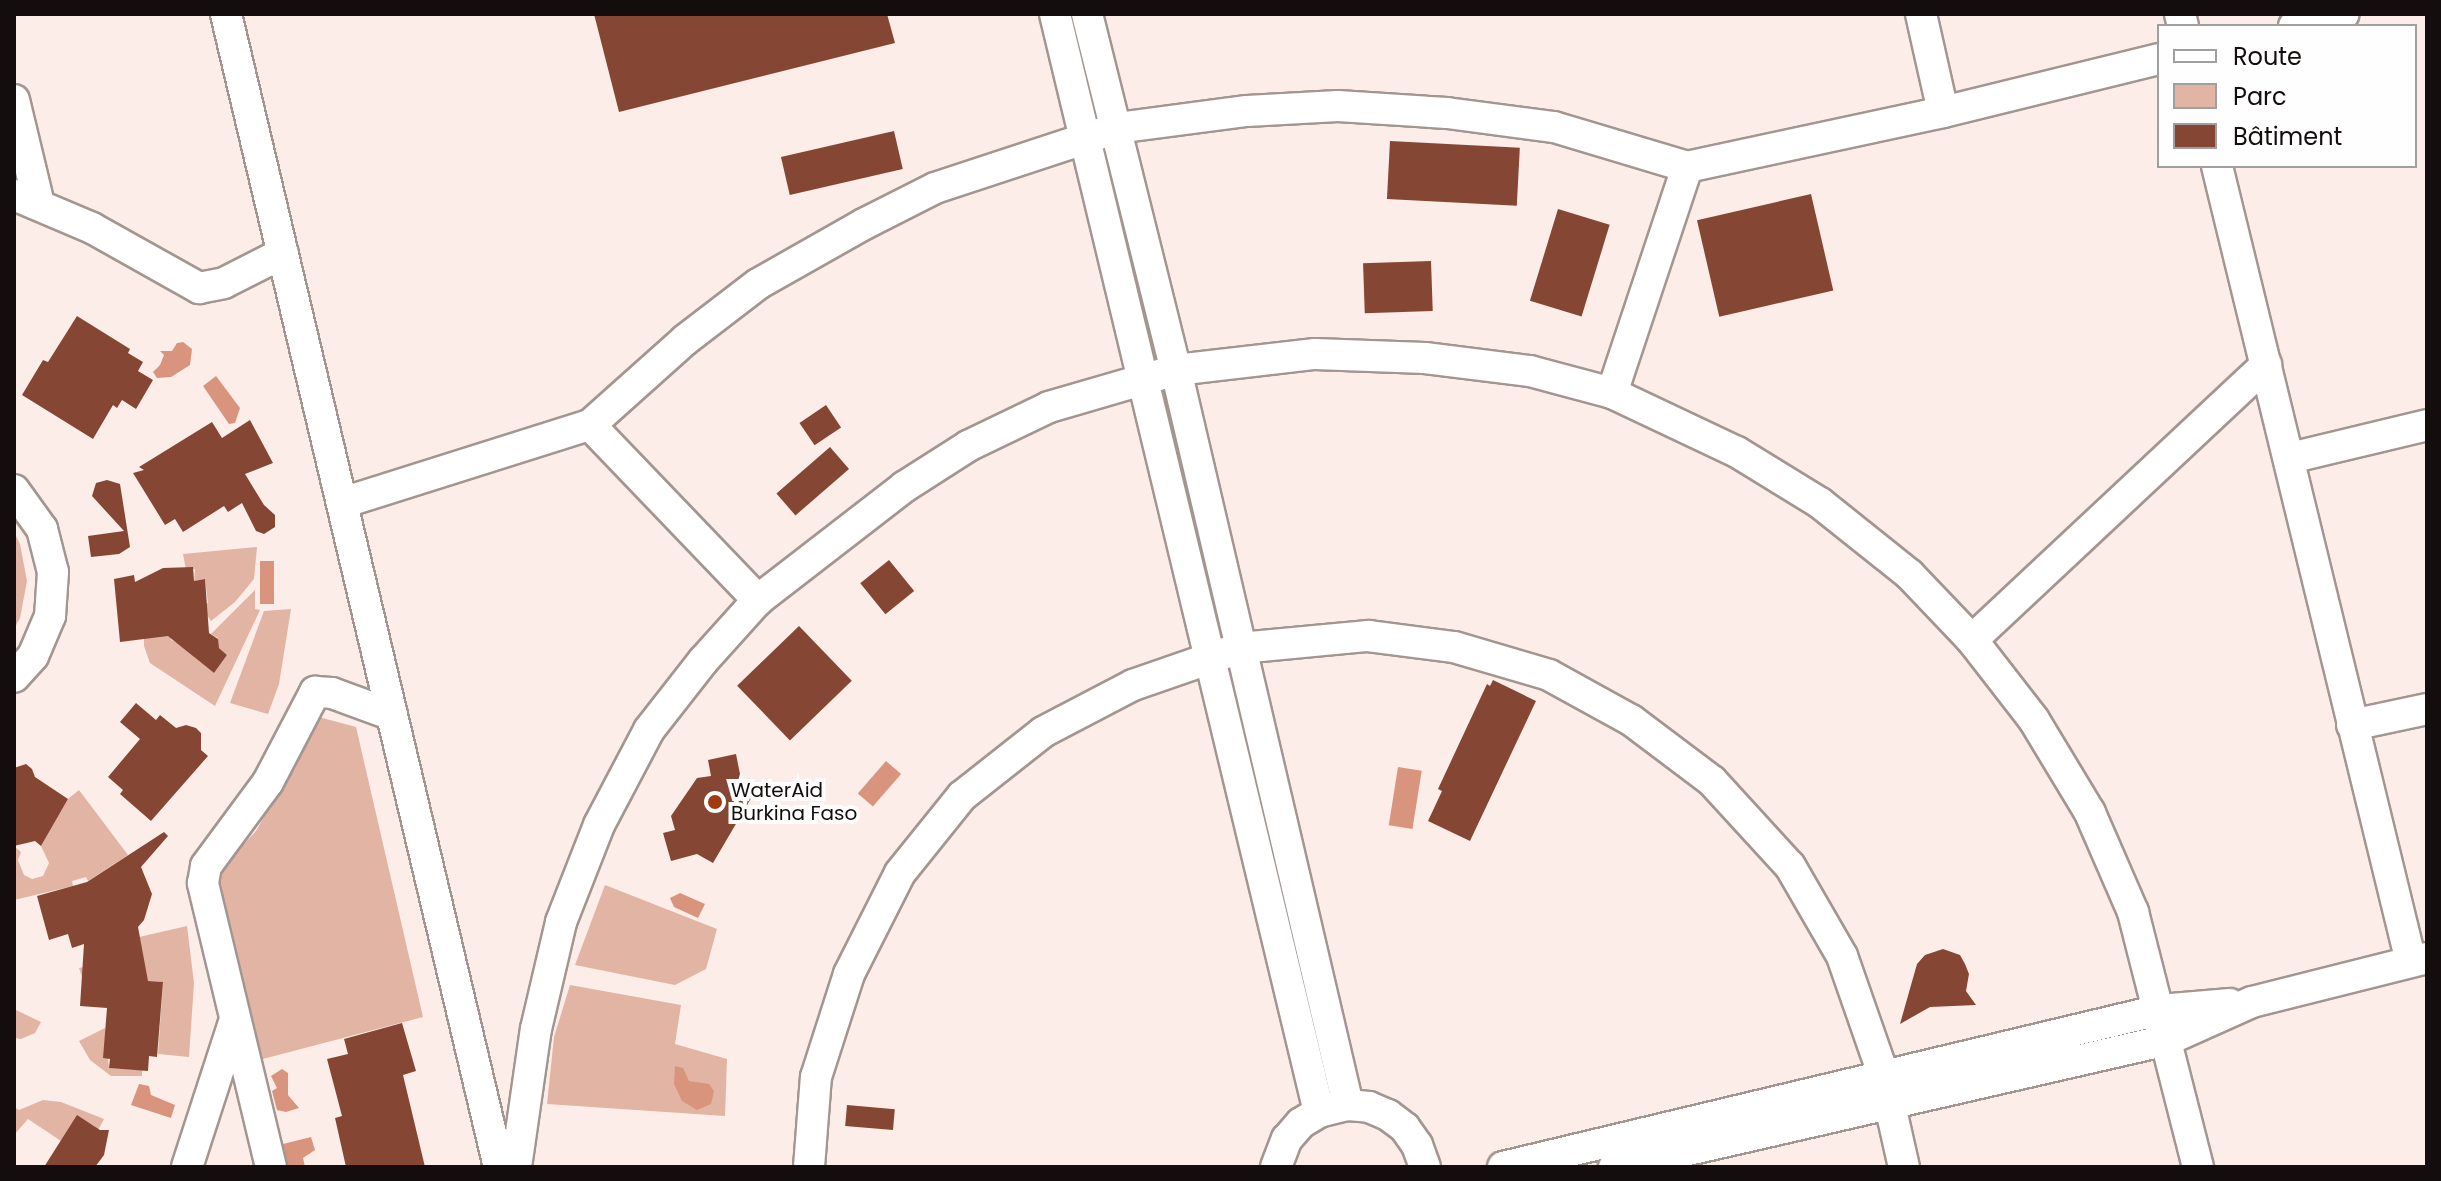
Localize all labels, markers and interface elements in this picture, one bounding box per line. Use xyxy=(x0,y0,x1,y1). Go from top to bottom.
legend xyxy=(2157,24,2417,168)
text: Route xyxy=(2233,40,2302,73)
text: Parc xyxy=(2233,80,2287,113)
text: Bâtiment xyxy=(2233,120,2342,153)
place label: WaterAid Burkina Faso xyxy=(731,778,857,825)
marker: WaterAid Burkina Faso xyxy=(706,793,724,811)

